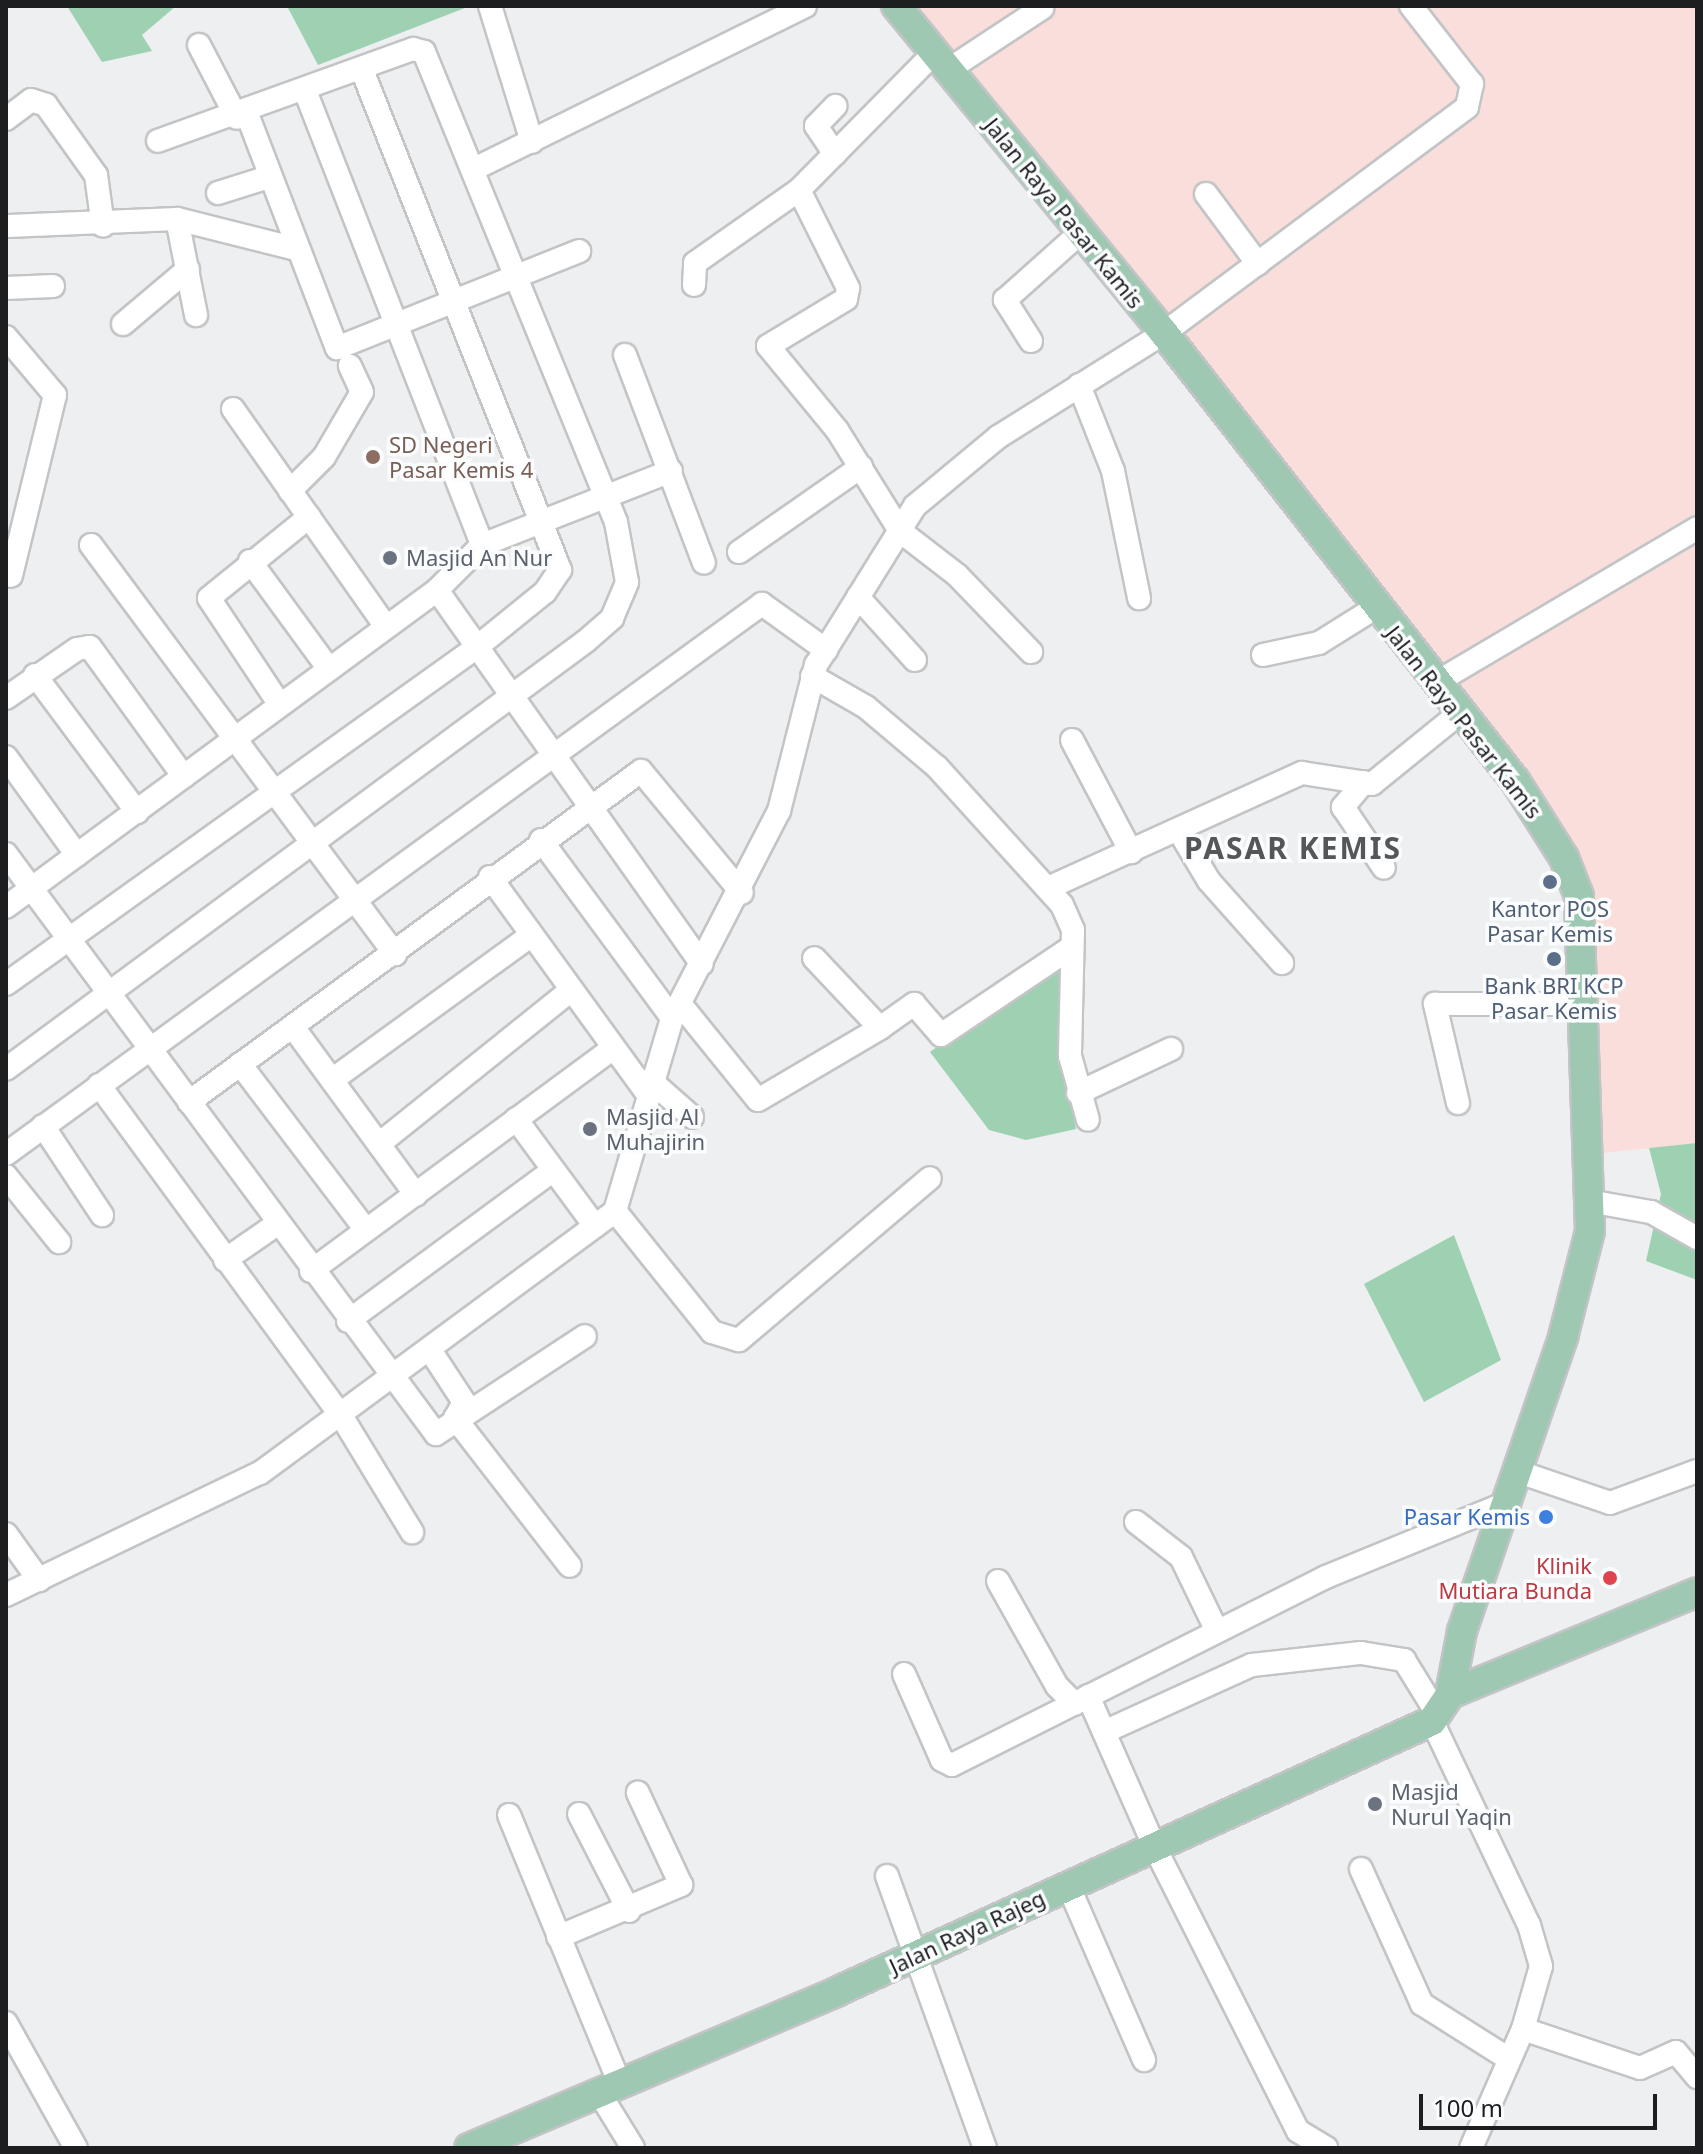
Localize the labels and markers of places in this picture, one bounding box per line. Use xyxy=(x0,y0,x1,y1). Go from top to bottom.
place label: SD Negeri Pasar Kemis 4 xyxy=(389,431,533,482)
marker: SD Negeri Pasar Kemis 4 xyxy=(364,448,382,466)
place label: Masjid An Nur xyxy=(406,545,552,571)
marker: Masjid An Nur xyxy=(381,549,399,567)
marker: Kantor POS Pasar Kemis xyxy=(1541,873,1559,891)
place label: Kantor POS Pasar Kemis xyxy=(1487,895,1613,946)
marker: Bank BRI KCP Pasar Kemis xyxy=(1545,950,1563,968)
place label: Bank BRI KCP Pasar Kemis xyxy=(1484,972,1624,1024)
place label: Masjid Al Muhajirin xyxy=(606,1103,705,1154)
marker: Masjid Al Muhajirin xyxy=(581,1120,599,1138)
place label: Pasar Kemis xyxy=(1404,1504,1530,1530)
marker: Pasar Kemis xyxy=(1537,1508,1555,1526)
place label: Klinik Mutiara Bunda xyxy=(1438,1552,1592,1604)
marker: Klinik Mutiara Bunda xyxy=(1599,1567,1621,1589)
place label: Masjid Nurul Yaqin xyxy=(1391,1778,1512,1830)
marker: Masjid Nurul Yaqin xyxy=(1366,1795,1384,1813)

